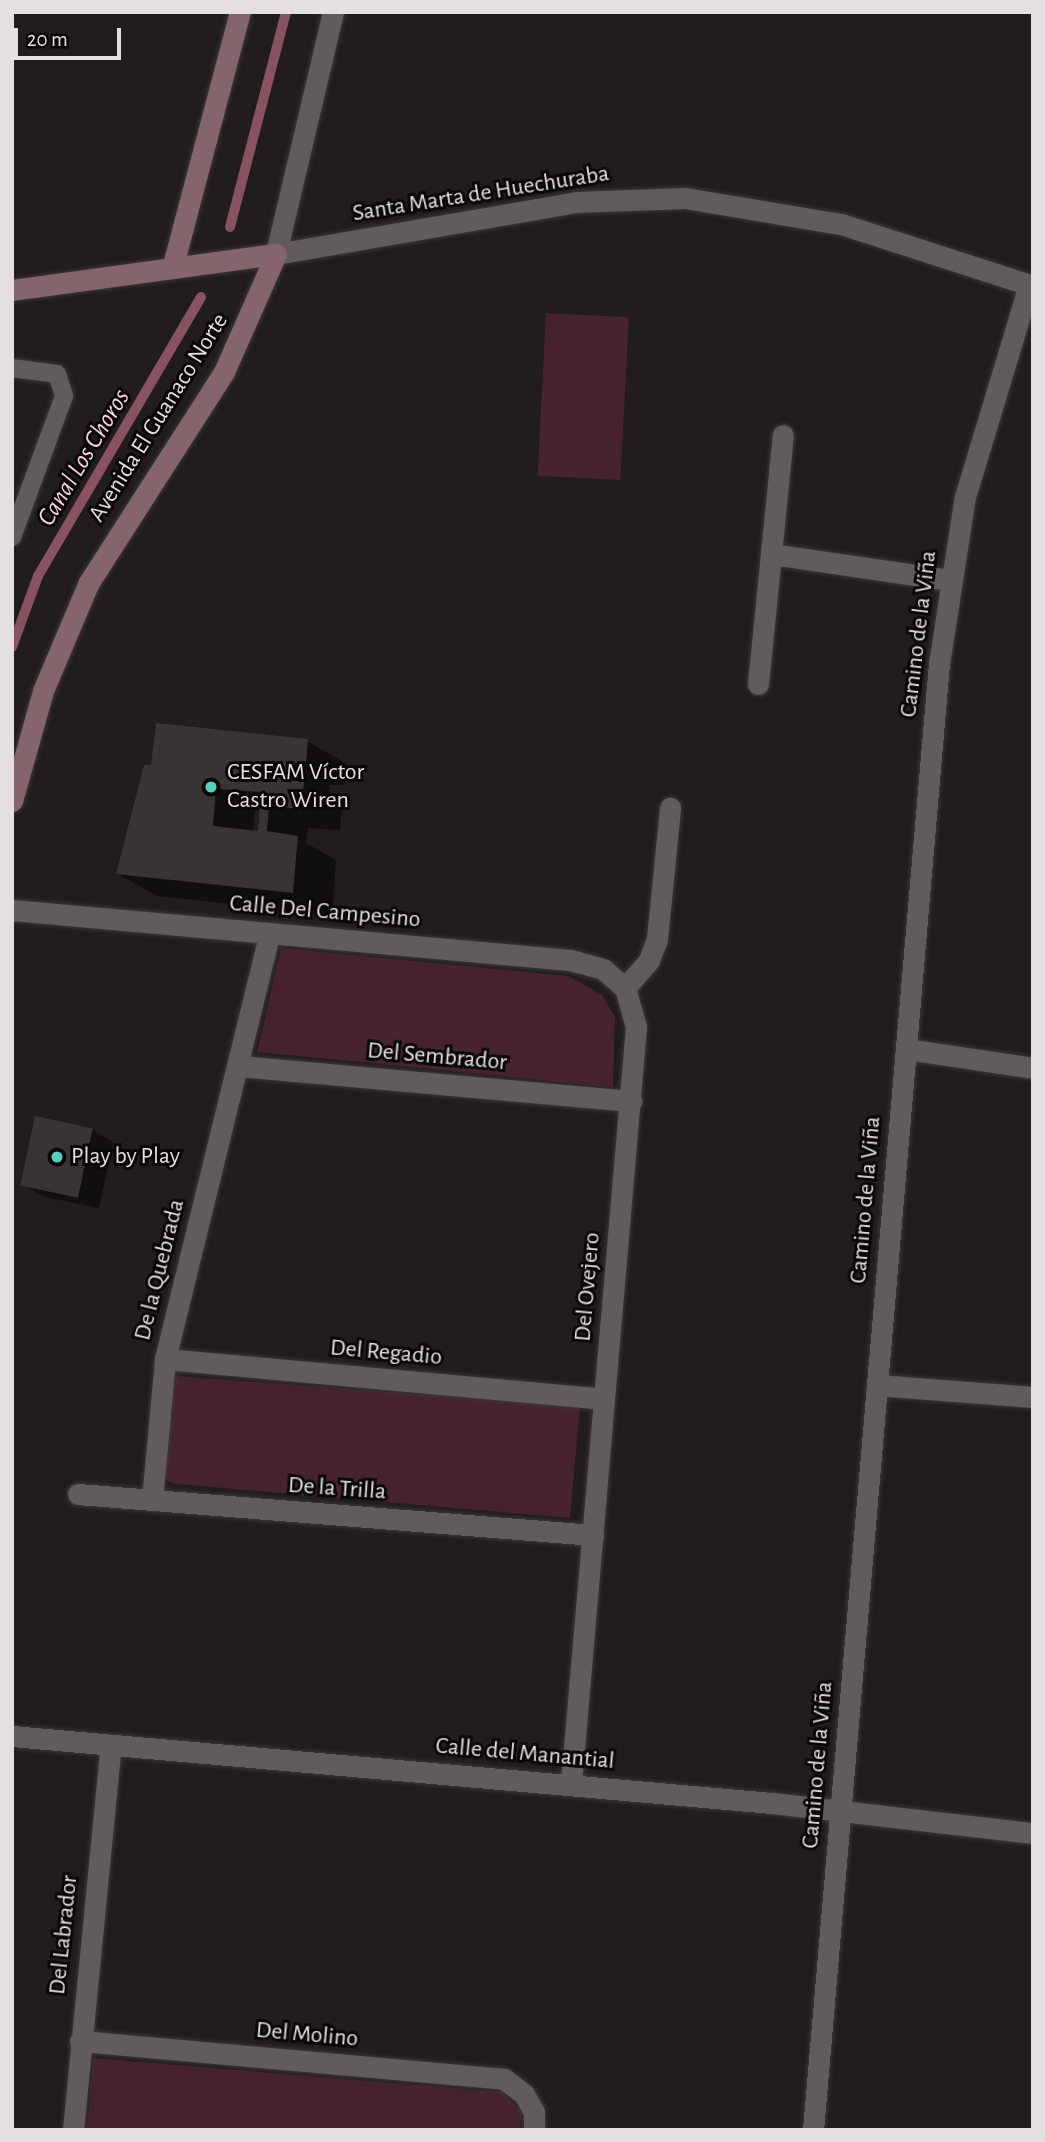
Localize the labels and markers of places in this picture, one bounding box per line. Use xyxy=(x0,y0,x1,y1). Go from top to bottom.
place label: CESFAM Víctor Castro Wiren xyxy=(227,759,364,815)
marker: CESFAM Víctor Castro Wiren xyxy=(201,777,221,797)
place label: Play by Play xyxy=(71,1143,180,1171)
marker: Play by Play xyxy=(49,1149,65,1165)

